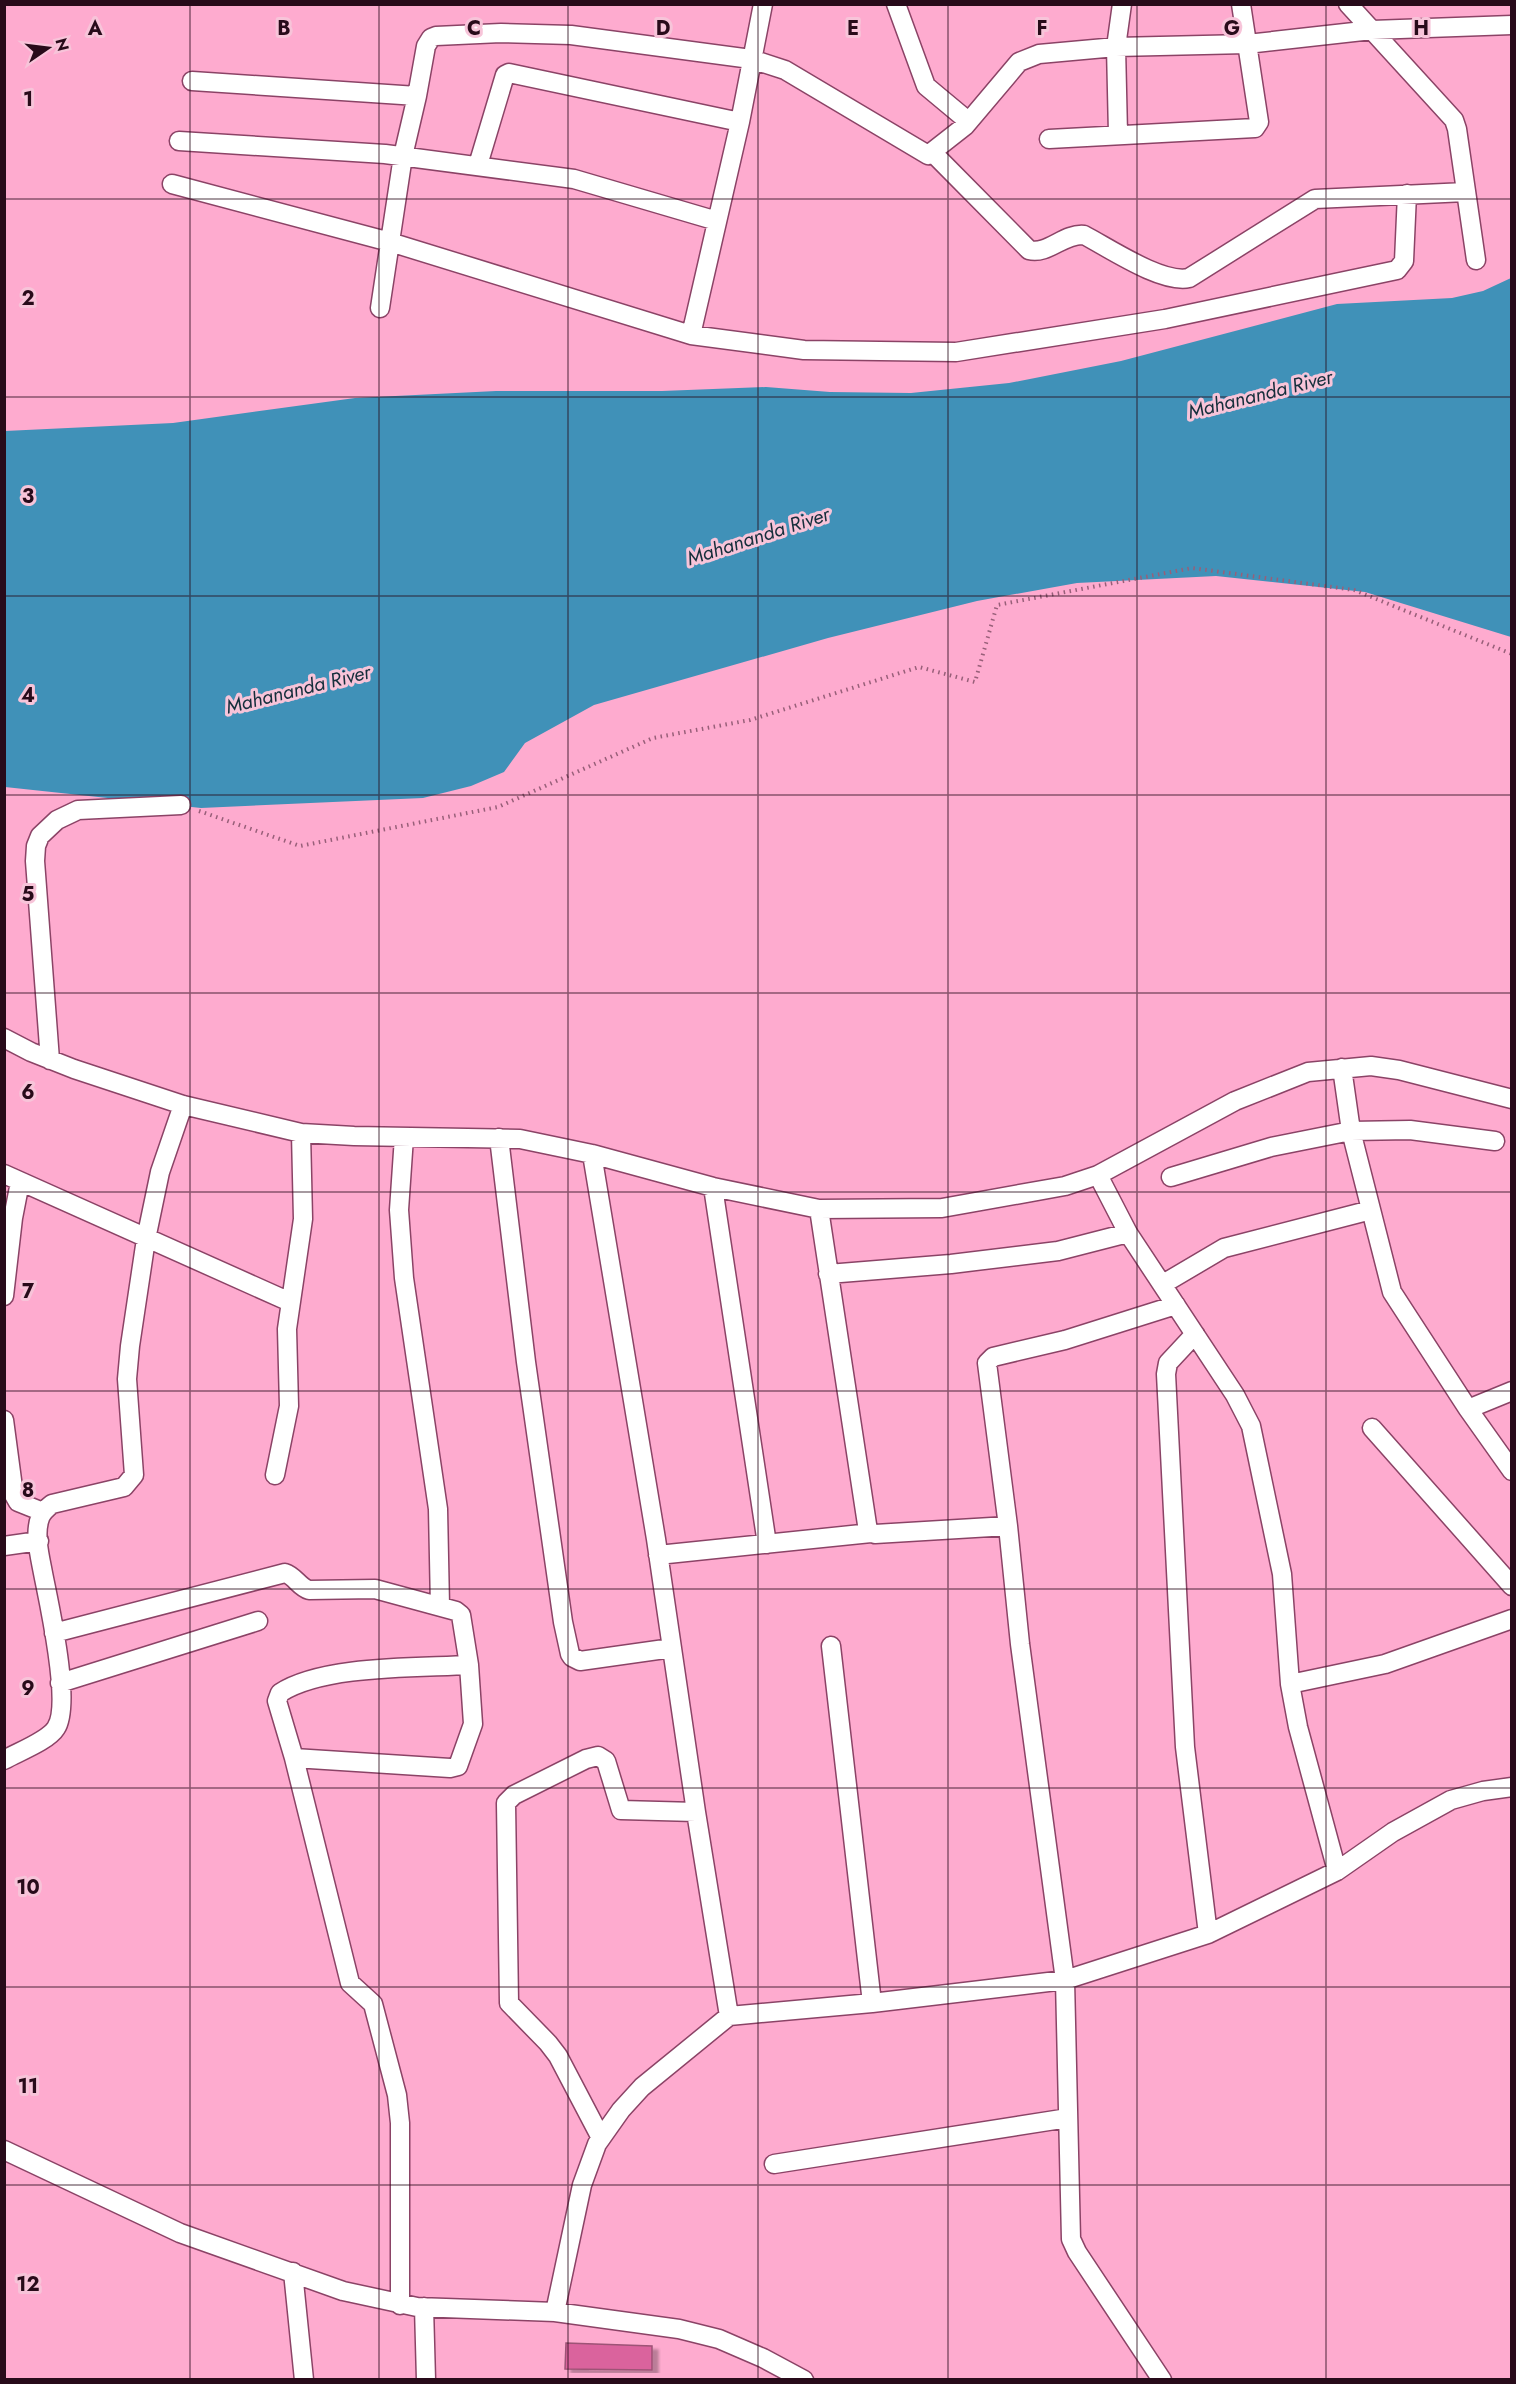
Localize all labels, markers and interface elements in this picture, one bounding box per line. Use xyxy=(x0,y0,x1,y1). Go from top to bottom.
text: A xyxy=(87,14,103,43)
text: B xyxy=(277,14,291,43)
text: C xyxy=(467,14,481,43)
text: D xyxy=(656,14,670,43)
text: E xyxy=(847,14,859,43)
text: F xyxy=(1036,14,1048,43)
text: G xyxy=(1224,14,1240,43)
text: H xyxy=(1413,14,1429,43)
north arrow xyxy=(18,18,78,78)
text: N xyxy=(49,36,75,53)
text: 1 xyxy=(23,85,33,114)
text: 2 xyxy=(21,284,35,313)
water label: Mahananda River xyxy=(1185,362,1337,427)
text: 3 xyxy=(22,482,34,511)
water label: Mahananda River xyxy=(683,499,834,573)
water label: Mahananda River xyxy=(223,657,375,722)
text: 4 xyxy=(21,681,35,710)
text: 5 xyxy=(22,880,35,909)
text: 6 xyxy=(21,1078,35,1107)
text: 7 xyxy=(22,1277,35,1306)
text: 8 xyxy=(22,1476,34,1505)
text: 9 xyxy=(21,1674,35,1703)
text: 10 xyxy=(16,1873,40,1902)
text: 11 xyxy=(18,2072,38,2101)
text: 12 xyxy=(16,2270,40,2299)

